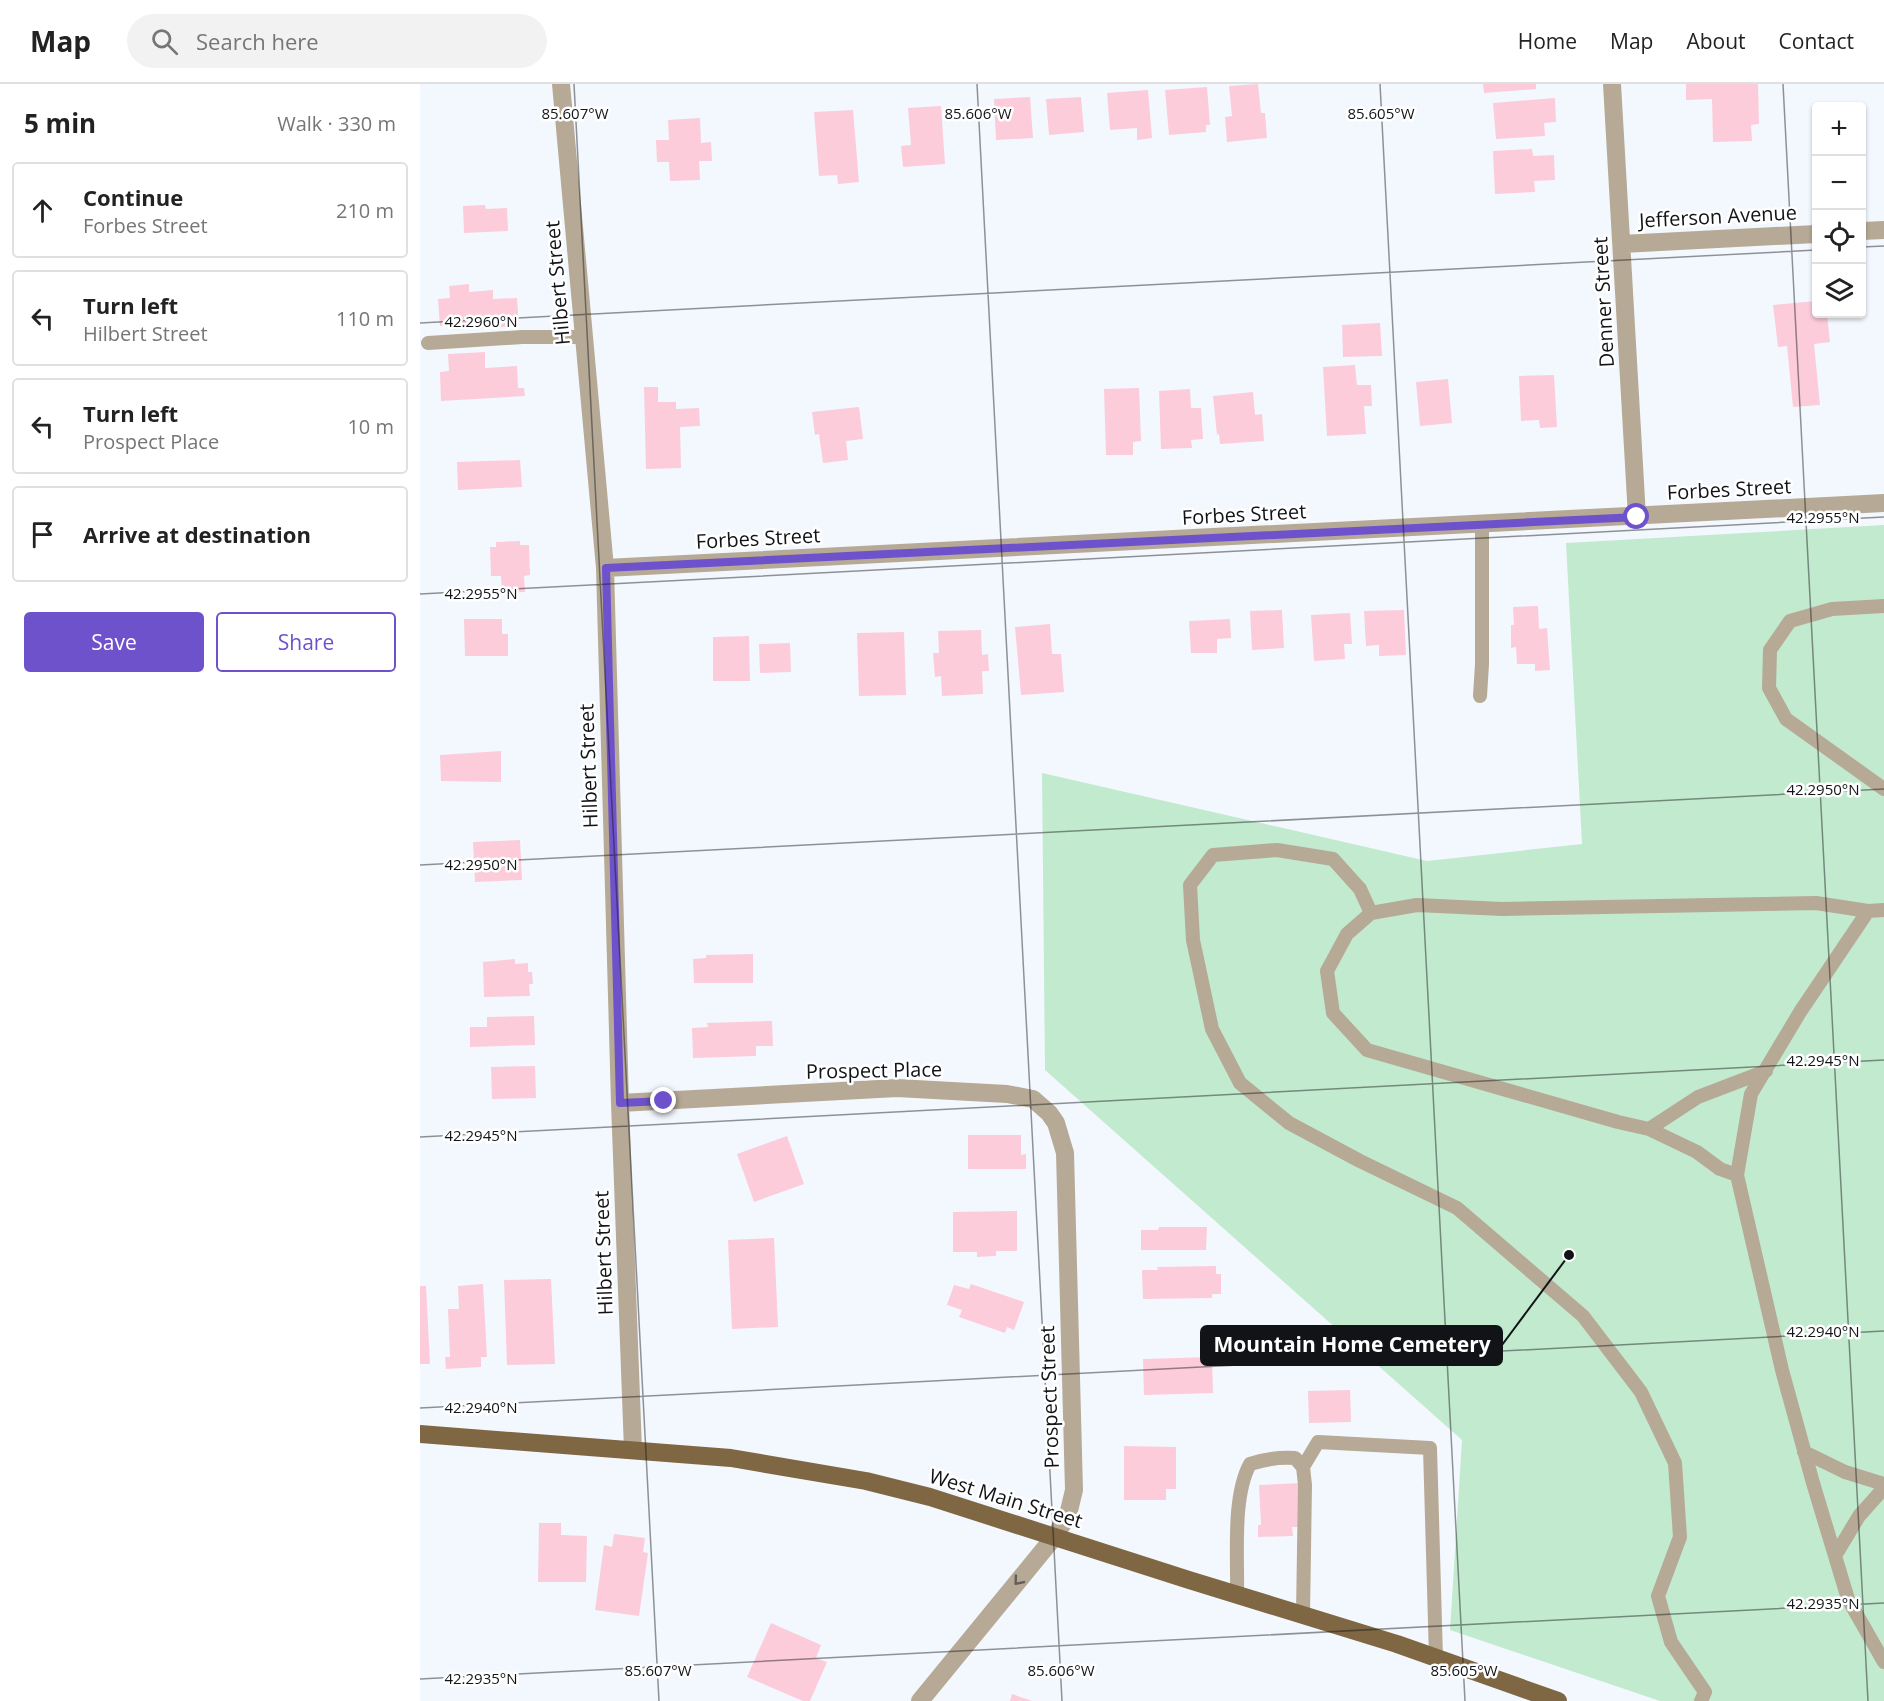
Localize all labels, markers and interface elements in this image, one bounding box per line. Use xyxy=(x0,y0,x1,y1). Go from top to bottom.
search box xyxy=(127,14,547,68)
text: Map xyxy=(30,22,91,60)
icon: search xyxy=(148,25,181,58)
text: Search here xyxy=(196,26,319,56)
text: Home xyxy=(1518,27,1577,55)
text: Map xyxy=(1610,27,1653,55)
text: About xyxy=(1686,27,1746,55)
text: Contact xyxy=(1779,27,1854,55)
map controls xyxy=(1812,102,1866,318)
button: + xyxy=(1812,102,1866,156)
text: 85.607°W xyxy=(541,103,609,123)
text: 85.606°W xyxy=(944,103,1012,123)
text: 85.605°W xyxy=(1347,103,1415,123)
text: 5 min xyxy=(24,105,96,141)
text: Walk · 330 m xyxy=(277,110,396,137)
button: − xyxy=(1812,156,1866,210)
text: Continue xyxy=(83,182,183,212)
icon: ahead xyxy=(26,194,59,227)
text: 210 m xyxy=(336,197,394,224)
street label: Jefferson Avenue xyxy=(1636,198,1798,234)
button: locate xyxy=(1812,210,1866,264)
text: Forbes Street xyxy=(83,212,208,239)
street label: Hilbert Street xyxy=(538,220,576,346)
street label: Denner Street xyxy=(1586,236,1620,368)
button: layers xyxy=(1812,264,1866,318)
text: Turn left xyxy=(83,290,178,320)
icon: left xyxy=(26,302,59,335)
text: 110 m xyxy=(336,305,394,332)
text: 42.2960°N xyxy=(444,311,518,331)
text: Hilbert Street xyxy=(83,320,208,347)
text: Turn left xyxy=(83,398,178,428)
icon: left xyxy=(26,410,59,443)
text: 10 m xyxy=(347,413,394,440)
text: Prospect Place xyxy=(83,428,219,455)
street label: Forbes Street xyxy=(1666,472,1792,506)
street label: Forbes Street xyxy=(1181,497,1307,531)
route start xyxy=(1623,503,1649,529)
text: 42.2955°N xyxy=(1786,507,1860,527)
icon: arrive xyxy=(26,518,59,551)
text: Arrive at destination xyxy=(83,519,311,549)
street label: Forbes Street xyxy=(695,521,821,555)
text: 42.2955°N xyxy=(444,583,518,603)
button: Save xyxy=(24,612,204,672)
button: Share xyxy=(216,612,396,672)
street label: Hilbert Street xyxy=(572,703,604,829)
text: 42.2950°N xyxy=(1786,779,1860,799)
text: 42.2950°N xyxy=(444,854,518,874)
text: 42.2945°N xyxy=(1786,1050,1860,1070)
street label: Prospect Place xyxy=(806,1055,942,1085)
route end xyxy=(650,1087,676,1113)
text: 42.2945°N xyxy=(444,1125,518,1145)
street label: Hilbert Street xyxy=(587,1190,619,1316)
text: 42.2940°N xyxy=(1786,1321,1860,1341)
street label: Prospect Street xyxy=(1033,1325,1065,1469)
callout: Mountain Home Cemetery xyxy=(1201,1326,1502,1365)
text: Mountain Home Cemetery xyxy=(1213,1330,1491,1358)
text: 42.2940°N xyxy=(444,1397,518,1417)
street label: West Main Street xyxy=(926,1462,1086,1534)
one-way arrow xyxy=(1014,1574,1025,1585)
text: 42.2935°N xyxy=(1786,1593,1860,1613)
text: 85.607°W xyxy=(624,1660,692,1680)
text: 85.606°W xyxy=(1027,1660,1095,1680)
text: 85.605°W xyxy=(1430,1660,1498,1680)
text: 42.2935°N xyxy=(444,1668,518,1688)

